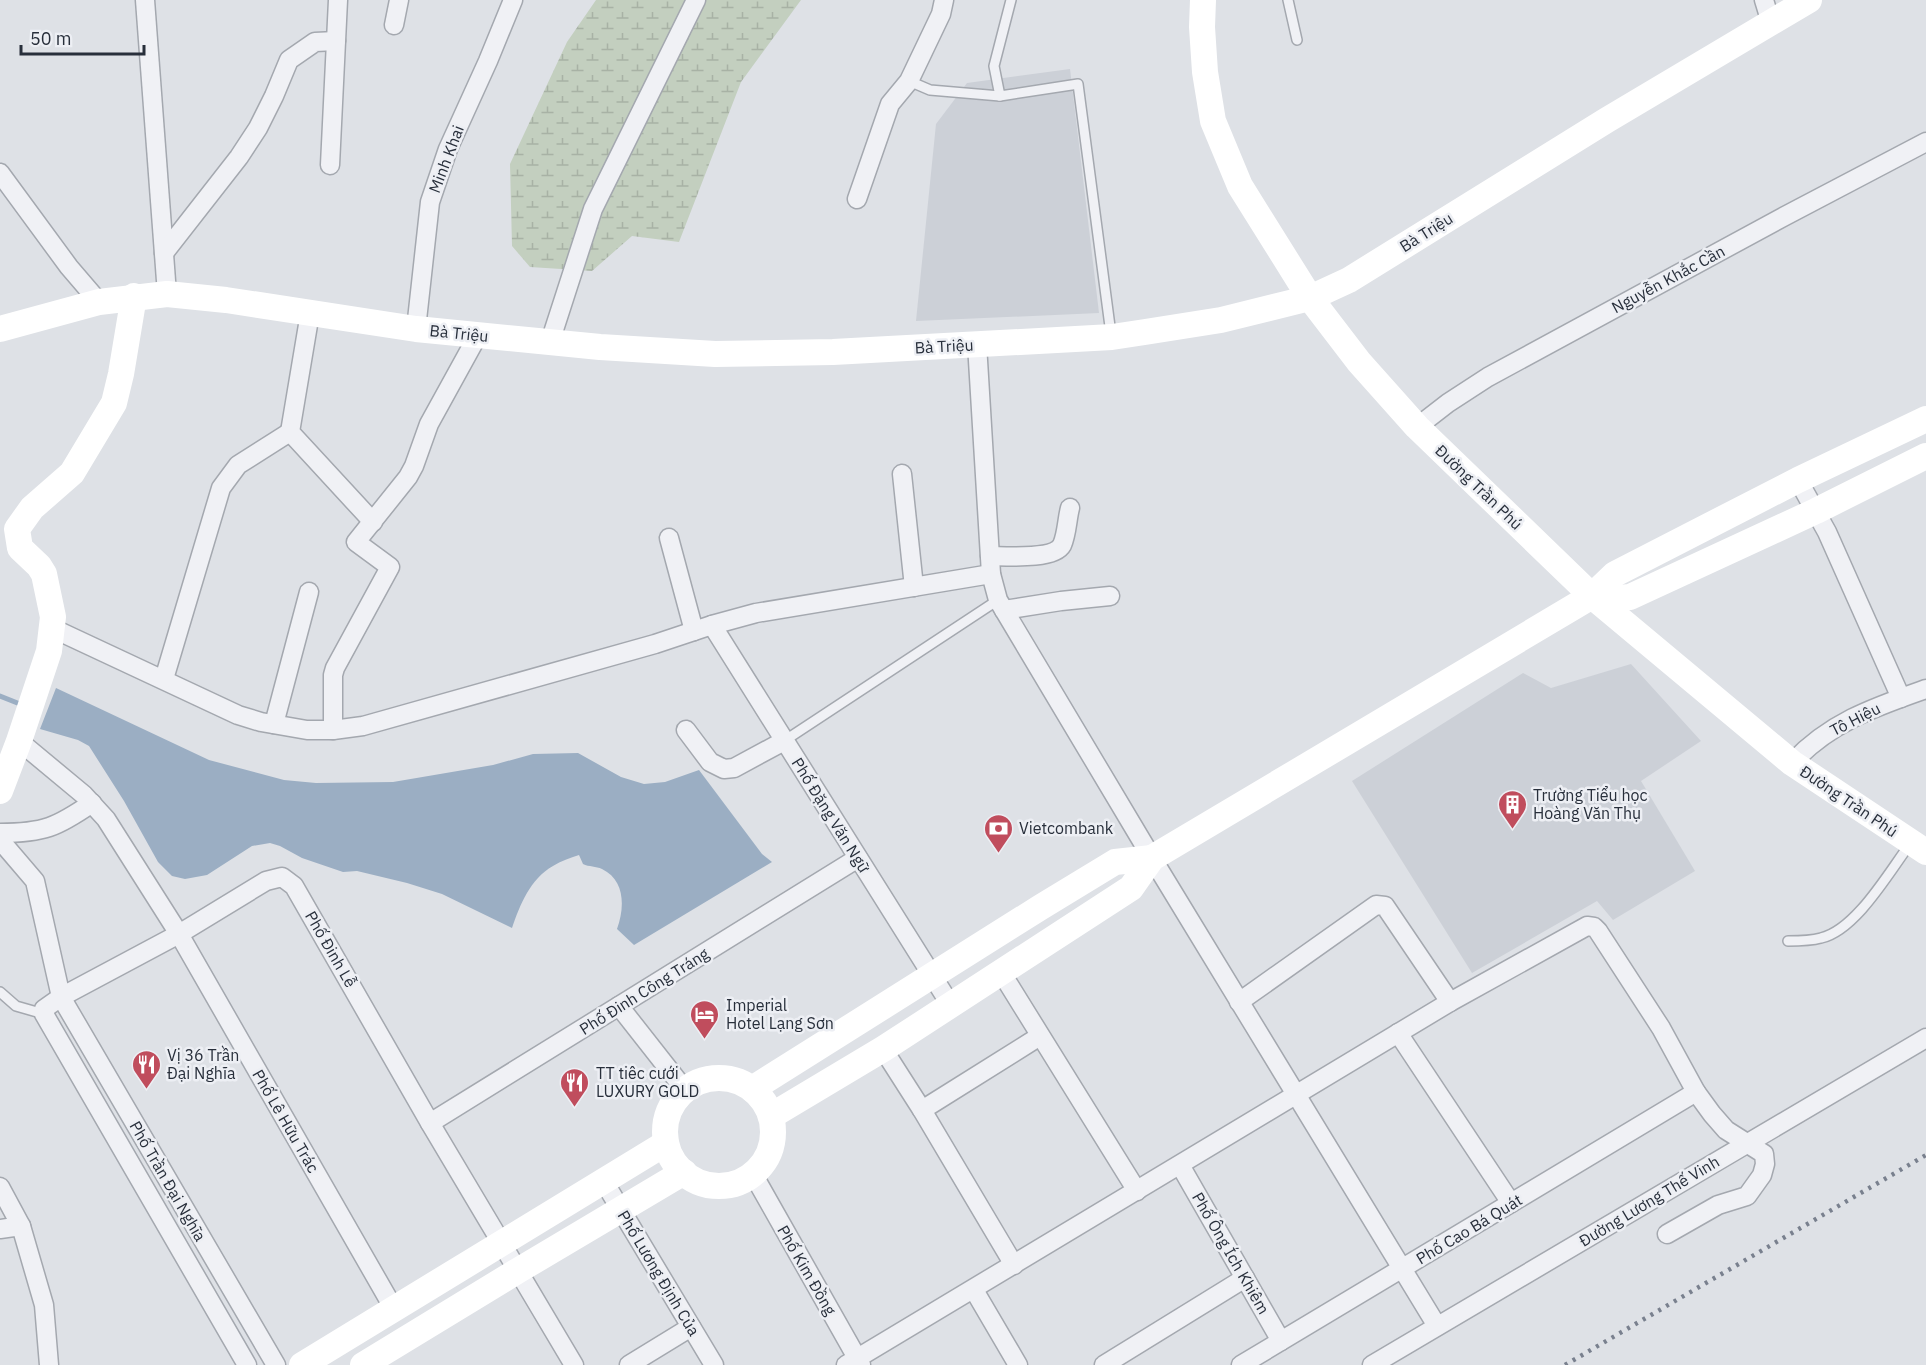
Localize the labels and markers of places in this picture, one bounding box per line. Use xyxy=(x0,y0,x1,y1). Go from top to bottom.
place label: Trường Tiểu học Hoàng Văn Thụ xyxy=(1533,785,1648,823)
building icon: Trường Tiểu học Hoàng Văn Thụ xyxy=(1496,788,1528,830)
bank icon: Vietcombank xyxy=(982,812,1014,854)
place label: Vietcombank xyxy=(1019,818,1114,838)
place label: Imperial Hotel Lạng Sơn xyxy=(726,995,834,1033)
hotel icon: Imperial Hotel Lạng Sơn xyxy=(689,998,721,1040)
place label: Vị 36 Trần Đại Nghĩa xyxy=(167,1045,239,1083)
restaurant icon: Vị 36 Trần Đại Nghĩa xyxy=(130,1048,162,1090)
place label: TT tiêc cưới LUXURY GOLD xyxy=(596,1063,699,1101)
restaurant icon: TT tiêc cưới LUXURY GOLD xyxy=(559,1066,591,1108)

